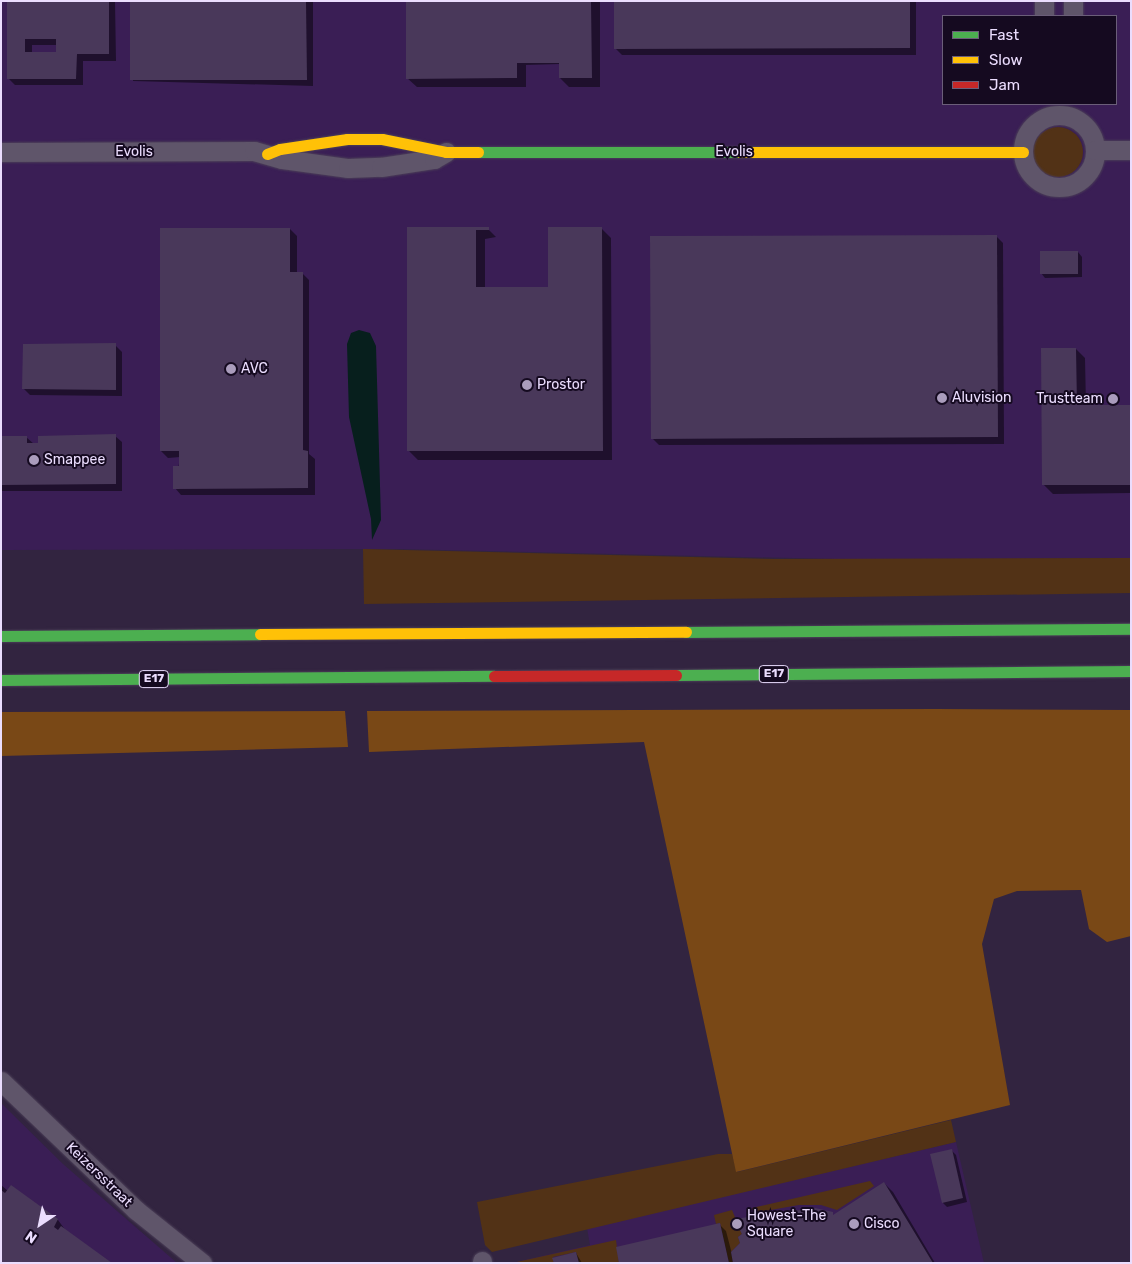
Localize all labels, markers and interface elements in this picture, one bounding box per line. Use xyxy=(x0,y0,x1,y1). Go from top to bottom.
legend xyxy=(942,15,1117,105)
text: Fast xyxy=(989,26,1019,44)
text: Slow xyxy=(989,51,1022,69)
text: Jam xyxy=(989,76,1020,94)
street label: Evolis xyxy=(115,144,153,160)
street label: Evolis xyxy=(715,144,753,160)
place label: AVC xyxy=(241,361,268,377)
marker: AVC xyxy=(225,363,237,375)
place label: Prostor xyxy=(537,377,585,393)
marker: Prostor xyxy=(521,379,533,391)
place label: Aluvision xyxy=(952,390,1011,406)
place label: Trustteam xyxy=(1036,391,1103,407)
marker: Aluvision xyxy=(936,392,948,404)
marker: Trustteam xyxy=(1107,393,1119,405)
place label: Smappee xyxy=(44,452,105,468)
marker: Smappee xyxy=(28,454,40,466)
road number: E17 xyxy=(758,664,790,684)
road number: E17 xyxy=(138,670,170,689)
street label: Keizersstraat xyxy=(63,1139,135,1211)
north arrow xyxy=(15,1199,65,1249)
place label: Howest-The Square xyxy=(747,1208,826,1240)
place label: Cisco xyxy=(864,1216,900,1232)
marker: Howest-The Square xyxy=(731,1218,743,1230)
marker: Cisco xyxy=(848,1218,860,1230)
text: N xyxy=(22,1227,40,1247)

